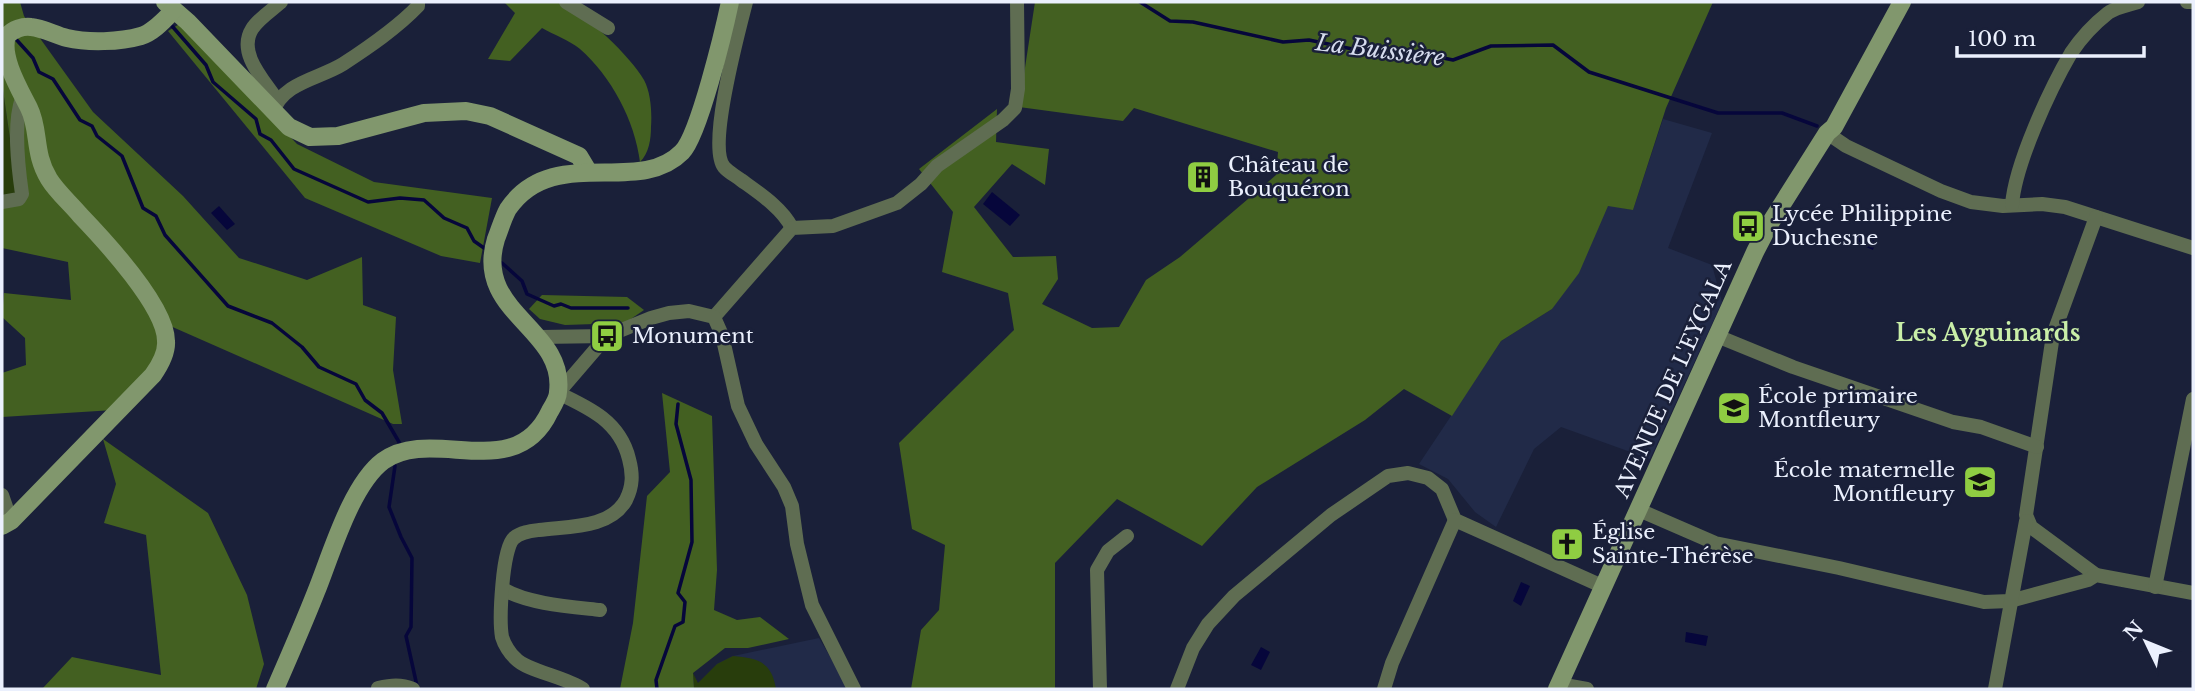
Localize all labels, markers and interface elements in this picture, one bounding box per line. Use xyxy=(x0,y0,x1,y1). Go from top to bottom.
scale bar xyxy=(1957,14,2144,58)
text: 100 m xyxy=(1968,26,2036,52)
water label: La Buissière xyxy=(1313,28,1447,72)
place label: Château de Bouquéron xyxy=(1228,152,1350,202)
building icon: Château de Bouquéron xyxy=(1184,158,1222,196)
place label: Lycée Philippine Duchesne xyxy=(1772,201,1952,251)
bus stop icon: Lycée Philippine Duchesne xyxy=(1729,207,1767,245)
street label: AVENUE DE L'EYGALA xyxy=(1608,255,1738,503)
bus stop icon: Monument xyxy=(588,317,626,355)
district label: Les Ayguinards xyxy=(1895,319,2081,347)
place label: Monument xyxy=(632,323,754,349)
place label: École primaire Montfleury xyxy=(1758,383,1918,433)
school or university icon: École primaire Montfleury xyxy=(1715,389,1753,427)
place label: École maternelle Montfleury xyxy=(1774,457,1956,507)
school or university icon: École maternelle Montfleury xyxy=(1961,463,1999,501)
place label: Église Sainte-Thérèse xyxy=(1592,519,1754,569)
church icon: Église Sainte-Thérèse xyxy=(1548,525,1586,563)
north arrow xyxy=(2111,607,2181,677)
text: N xyxy=(2119,616,2149,645)

